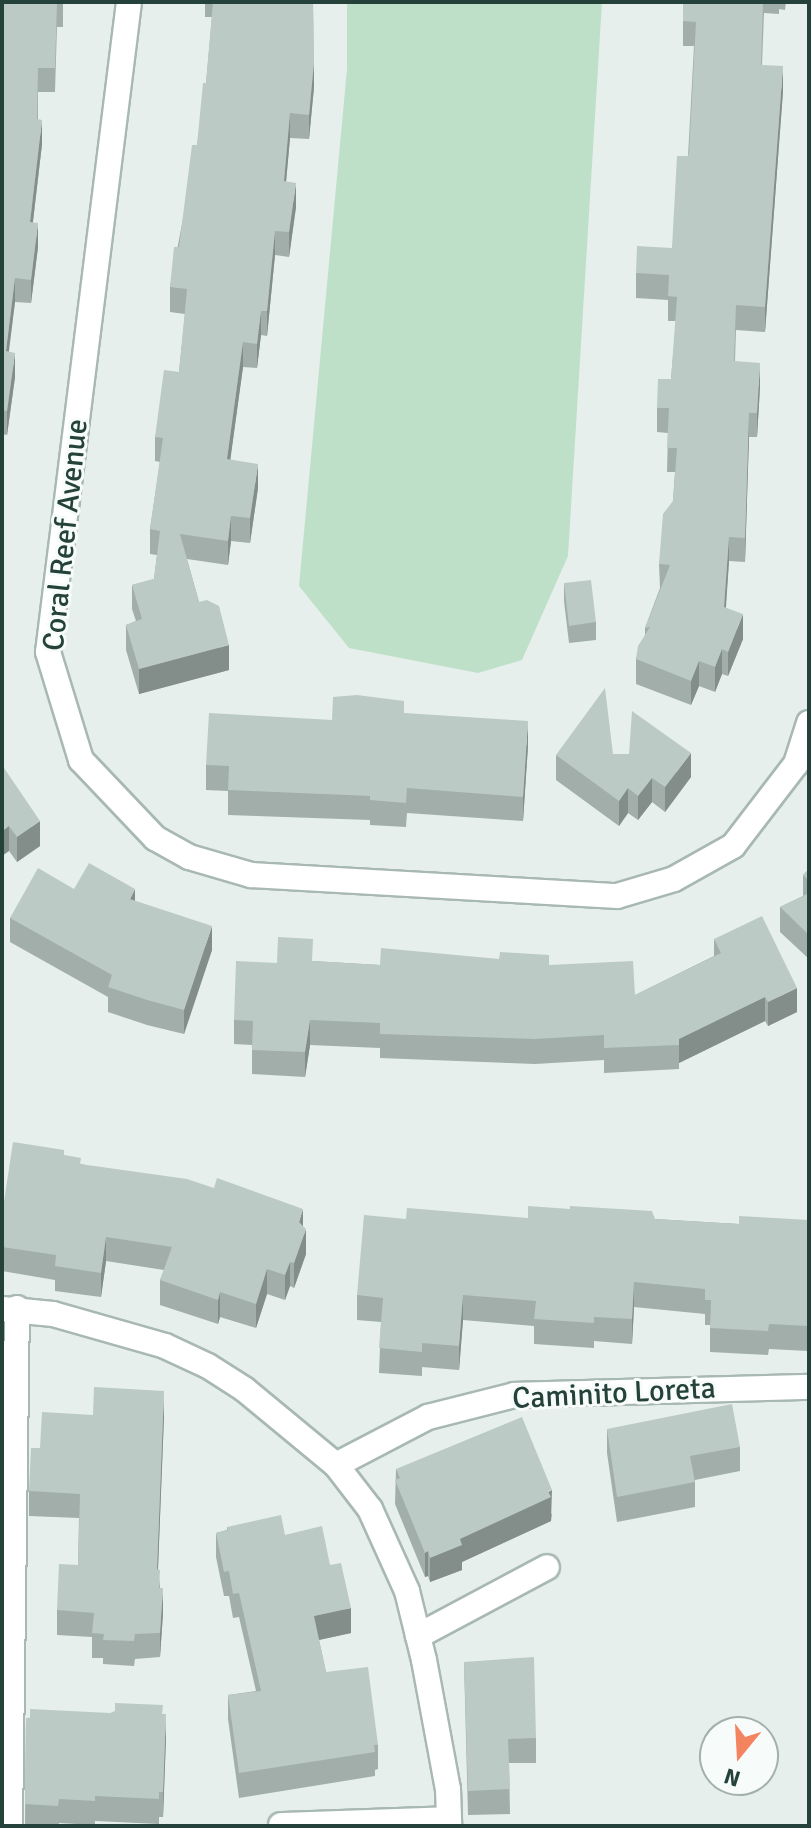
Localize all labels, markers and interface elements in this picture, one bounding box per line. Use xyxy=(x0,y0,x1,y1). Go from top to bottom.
street label: Coral Reef Avenue xyxy=(36,417,96,653)
street label: Caminito Loreta xyxy=(511,1371,717,1417)
north arrow xyxy=(699,1716,779,1796)
text: N xyxy=(721,1762,744,1793)

